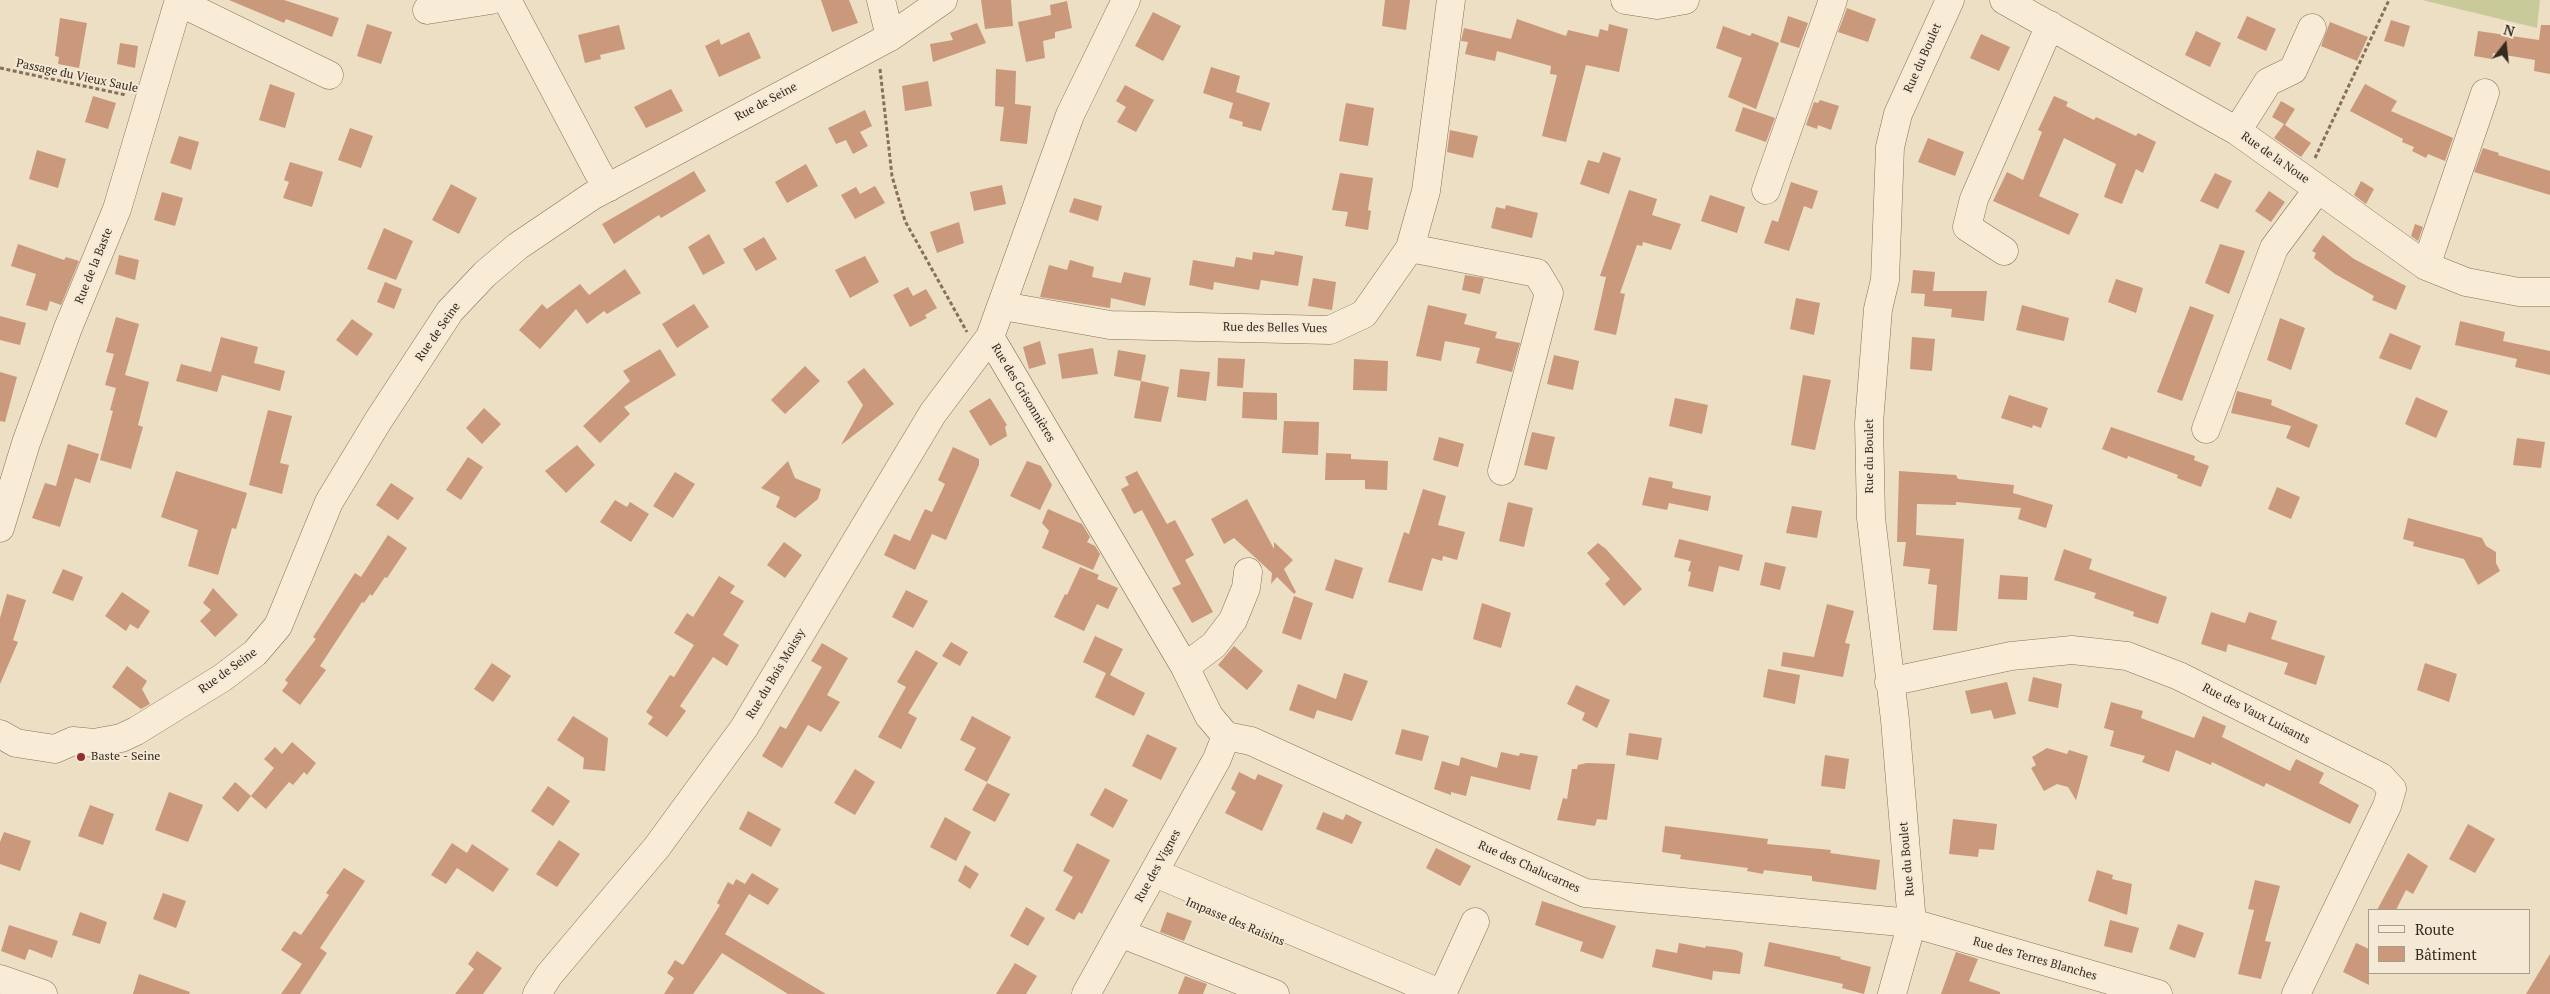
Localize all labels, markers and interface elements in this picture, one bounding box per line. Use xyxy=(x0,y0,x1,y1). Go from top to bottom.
north arrow xyxy=(2480,20,2530,70)
text: N xyxy=(2502,20,2517,41)
street label: Rue du Boulet xyxy=(1901,21,1945,95)
street label: Passage du Vieux Saule xyxy=(15,56,139,96)
street label: Rue de Seine xyxy=(732,80,800,124)
street label: Rue de la Noue xyxy=(2238,129,2312,187)
street label: Rue de la Baste xyxy=(72,226,116,306)
street label: Rue de Seine xyxy=(413,300,463,364)
street label: Rue des Belles Vues xyxy=(1223,320,1327,336)
street label: Rue des Grisonnières xyxy=(988,341,1058,445)
street label: Rue du Boulet xyxy=(1863,419,1877,493)
street label: Rue du Bois Moissy xyxy=(743,626,809,722)
street label: Rue de Seine xyxy=(196,645,260,697)
street label: Rue des Vaux Luisants xyxy=(2200,681,2312,747)
place label: Baste - Seine xyxy=(91,750,160,764)
marker: Baste - Seine xyxy=(75,751,87,763)
street label: Rue du Boulet xyxy=(1897,821,1917,897)
street label: Rue des Vignes xyxy=(1132,827,1184,905)
street label: Rue des Chalucarnes xyxy=(1476,838,1582,896)
street label: Impasse des Raisins xyxy=(1183,895,1287,949)
legend xyxy=(2368,909,2530,974)
text: Route xyxy=(2415,919,2454,939)
street label: Rue des Terres Blanches xyxy=(1971,934,2099,984)
text: Bâtiment xyxy=(2415,944,2477,964)

